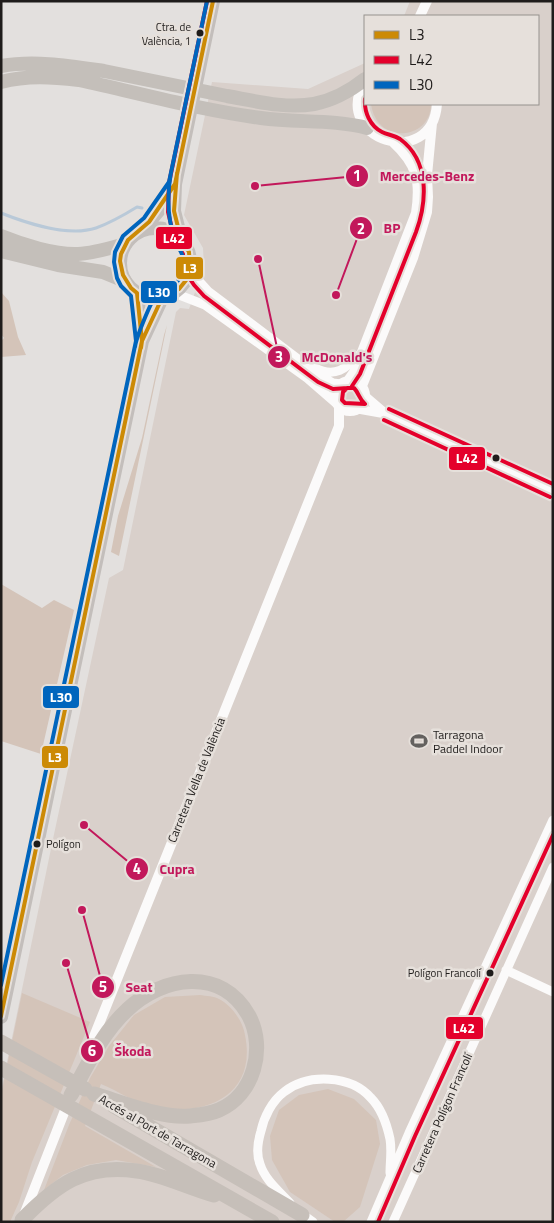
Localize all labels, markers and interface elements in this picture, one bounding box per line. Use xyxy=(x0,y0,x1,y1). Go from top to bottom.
legend xyxy=(364,15,539,105)
place label: Ctra. de València, 1 xyxy=(142,19,191,49)
text: L3 xyxy=(409,23,425,46)
marker: Ctra. de València, 1 xyxy=(195,28,205,38)
text: L42 xyxy=(409,48,433,71)
text: L30 xyxy=(409,73,433,96)
callout: Mercedes-Benz xyxy=(345,161,484,190)
text: 1 xyxy=(353,164,361,187)
text: Mercedes-Benz xyxy=(380,165,474,186)
callout: BP xyxy=(349,214,411,243)
text: 2 xyxy=(357,217,365,240)
text: BP xyxy=(384,217,400,238)
line badge: L42 xyxy=(155,226,193,250)
text: L42 xyxy=(163,227,185,248)
line badge: L3 xyxy=(175,256,204,280)
text: L3 xyxy=(183,257,197,278)
line badge: L30 xyxy=(140,280,178,304)
text: L30 xyxy=(148,281,170,302)
callout: McDonald's xyxy=(266,343,382,372)
text: 3 xyxy=(275,345,283,368)
text: McDonald's xyxy=(302,346,373,367)
line badge: L42 xyxy=(448,446,486,471)
text: L42 xyxy=(456,447,478,468)
unlabelled marker xyxy=(491,453,501,463)
line badge: L30 xyxy=(42,685,80,709)
text: L30 xyxy=(50,686,72,707)
street label: Carretera Vella de València xyxy=(162,715,230,845)
place label: Tarragona Paddel Indoor xyxy=(433,725,503,758)
sports icon: Tarragona Paddel Indoor xyxy=(409,731,429,751)
line badge: L3 xyxy=(41,745,69,769)
text: L3 xyxy=(48,746,62,767)
place label: Polígon xyxy=(46,836,81,852)
marker: Polígon xyxy=(32,839,42,849)
callout: Cupra xyxy=(124,854,205,883)
text: 4 xyxy=(133,857,141,880)
text: Cupra xyxy=(159,858,195,879)
place label: Polígon Francolí xyxy=(408,965,483,981)
marker: Polígon Francolí xyxy=(485,968,495,978)
callout: Seat xyxy=(91,973,163,1002)
text: 5 xyxy=(99,975,107,998)
text: Seat xyxy=(125,976,153,997)
line badge: L42 xyxy=(445,1016,484,1040)
text: L42 xyxy=(453,1017,475,1038)
callout: Škoda xyxy=(79,1037,161,1066)
text: 6 xyxy=(88,1039,96,1062)
text: Škoda xyxy=(115,1040,152,1061)
street label: Carretera Polígon Francolí xyxy=(407,1049,478,1176)
street label: Accés al Port de Tarragona xyxy=(96,1089,220,1173)

